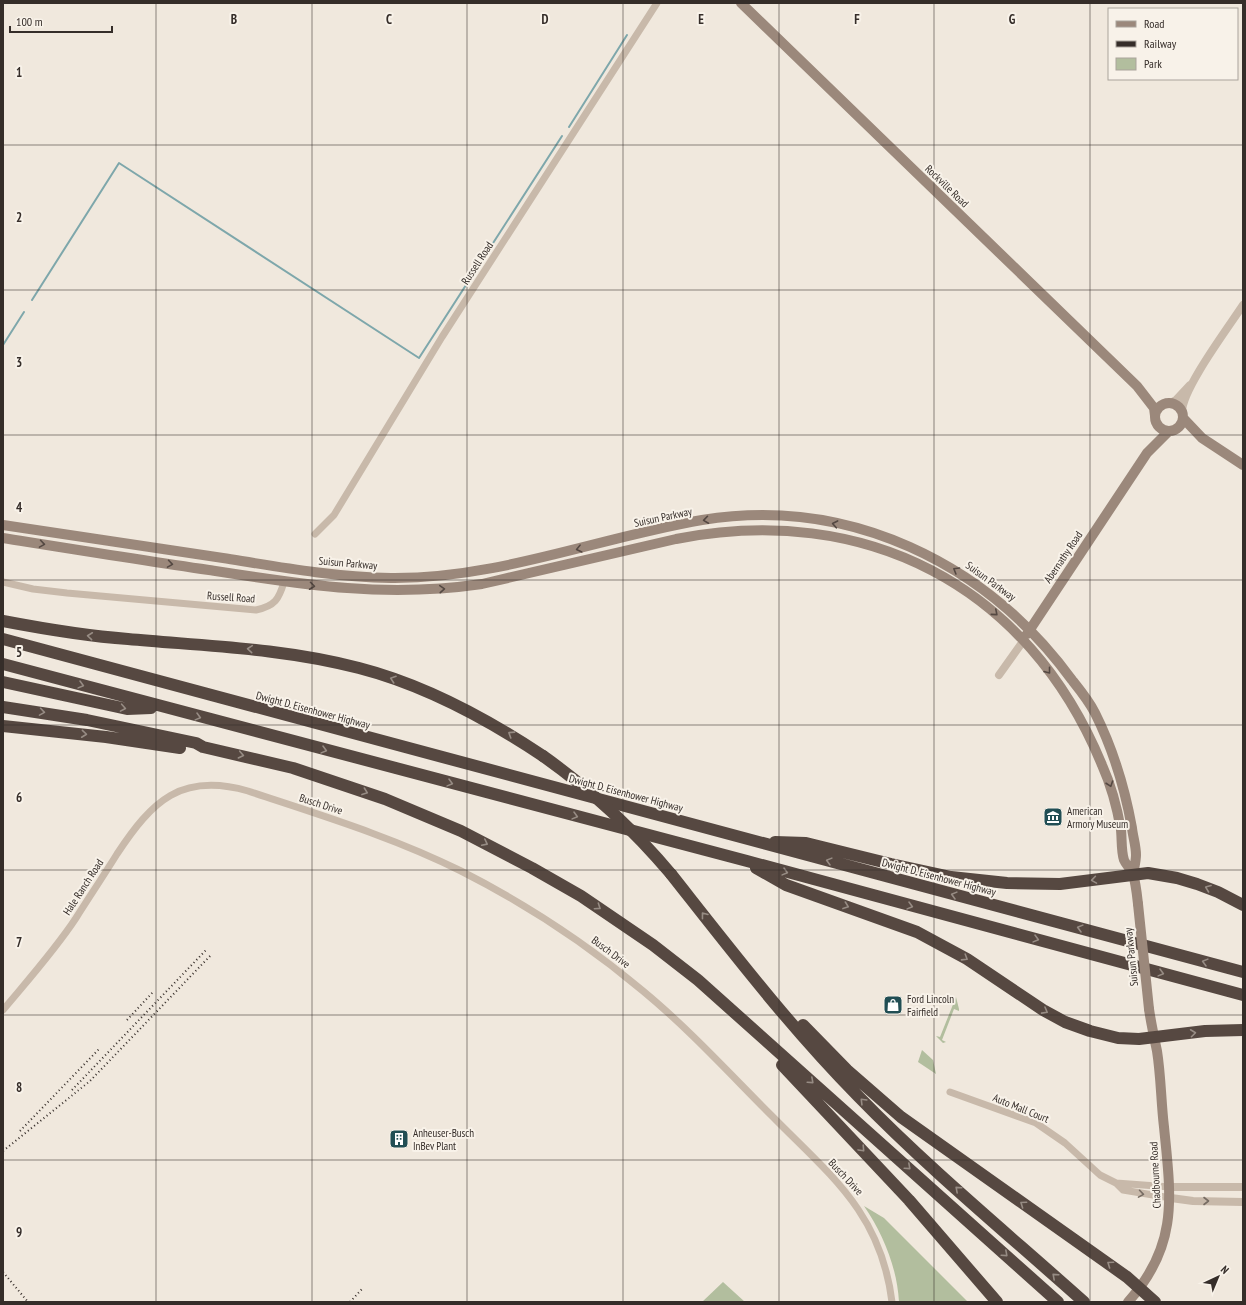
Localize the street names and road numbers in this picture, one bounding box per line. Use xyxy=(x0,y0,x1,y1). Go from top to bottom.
street label: Rockville Road xyxy=(922,162,972,210)
street label: Russell Road xyxy=(458,239,496,287)
street label: Suisun Parkway xyxy=(633,504,694,530)
street label: Abernathy Road xyxy=(1041,528,1086,586)
street label: Suisun Parkway xyxy=(318,553,379,573)
street label: Suisun Parkway xyxy=(963,558,1020,604)
street label: Russell Road xyxy=(206,588,256,606)
street label: Dwight D. Eisenhower Highway xyxy=(254,688,372,732)
street label: Dwight D. Eisenhower Highway xyxy=(567,771,685,815)
street label: Busch Drive xyxy=(298,790,345,818)
street label: Dwight D. Eisenhower Highway xyxy=(880,855,998,899)
street label: Hale Ranch Road xyxy=(60,856,106,918)
street label: Suisun Parkway xyxy=(1121,926,1141,987)
street label: Busch Drive xyxy=(589,933,633,971)
street label: Auto Mall Court xyxy=(991,1090,1051,1126)
street label: Chadbourne Road xyxy=(1146,1141,1164,1209)
street label: Busch Drive xyxy=(826,1156,867,1198)

